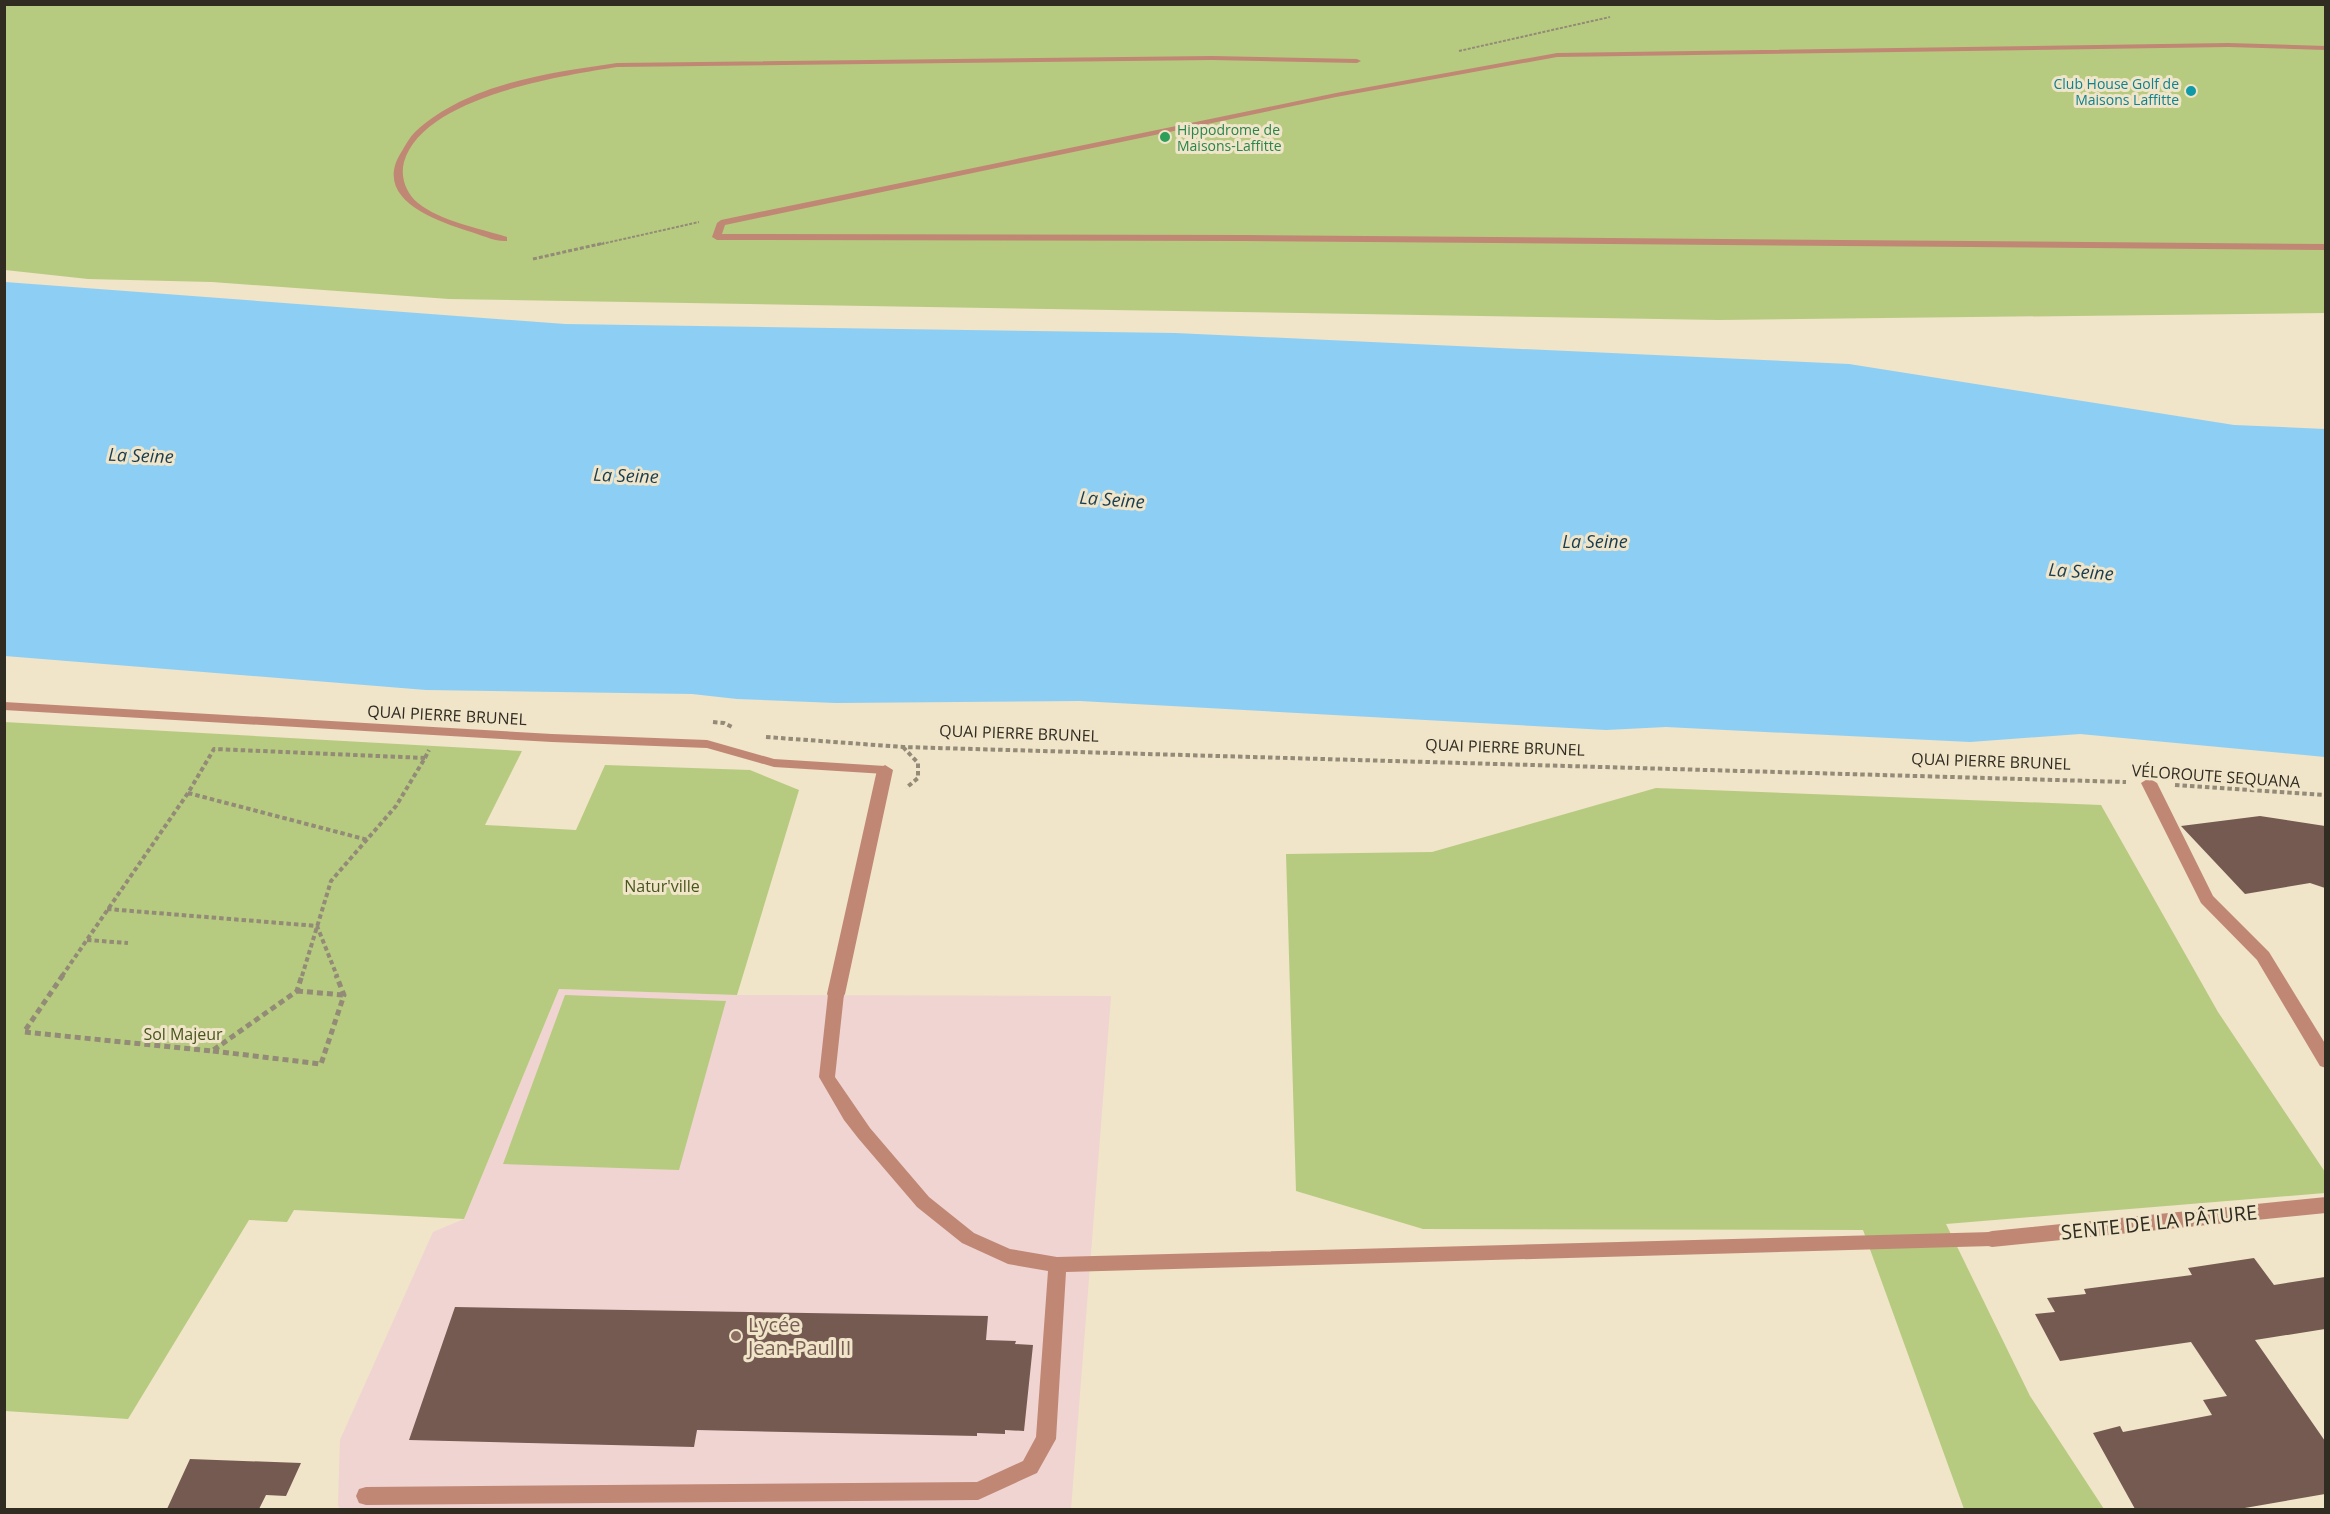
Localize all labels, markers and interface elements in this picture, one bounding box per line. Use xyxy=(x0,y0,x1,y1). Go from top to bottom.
place label: Club House Golf de Maisons Laffitte xyxy=(2053,74,2179,109)
marker: Club House Golf de Maisons Laffitte xyxy=(2184,84,2198,98)
place label: Hippodrome de Maisons-Laffitte xyxy=(1177,120,1282,155)
marker: Hippodrome de Maisons-Laffitte xyxy=(1158,130,1172,144)
water label: La Seine xyxy=(108,442,174,468)
water label: La Seine xyxy=(593,462,659,488)
water label: La Seine xyxy=(1079,485,1145,513)
water label: La Seine xyxy=(1562,529,1628,553)
water label: La Seine xyxy=(2048,557,2114,585)
street label: QUAI PIERRE BRUNEL xyxy=(367,700,527,730)
street label: QUAI PIERRE BRUNEL xyxy=(939,719,1099,747)
street label: QUAI PIERRE BRUNEL xyxy=(1425,733,1585,761)
street label: QUAI PIERRE BRUNEL xyxy=(1911,747,2071,775)
street label: VÉLOROUTE SEQUANA xyxy=(2131,759,2302,793)
park label: Natur'ville xyxy=(624,875,700,897)
park label: Sol Majeur xyxy=(143,1023,223,1045)
street label: SENTE DE LA PÂTURE xyxy=(2059,1198,2259,1246)
place label: Lycée Jean-Paul II xyxy=(746,1311,851,1361)
marker: Lycée Jean-Paul II xyxy=(729,1329,743,1343)

